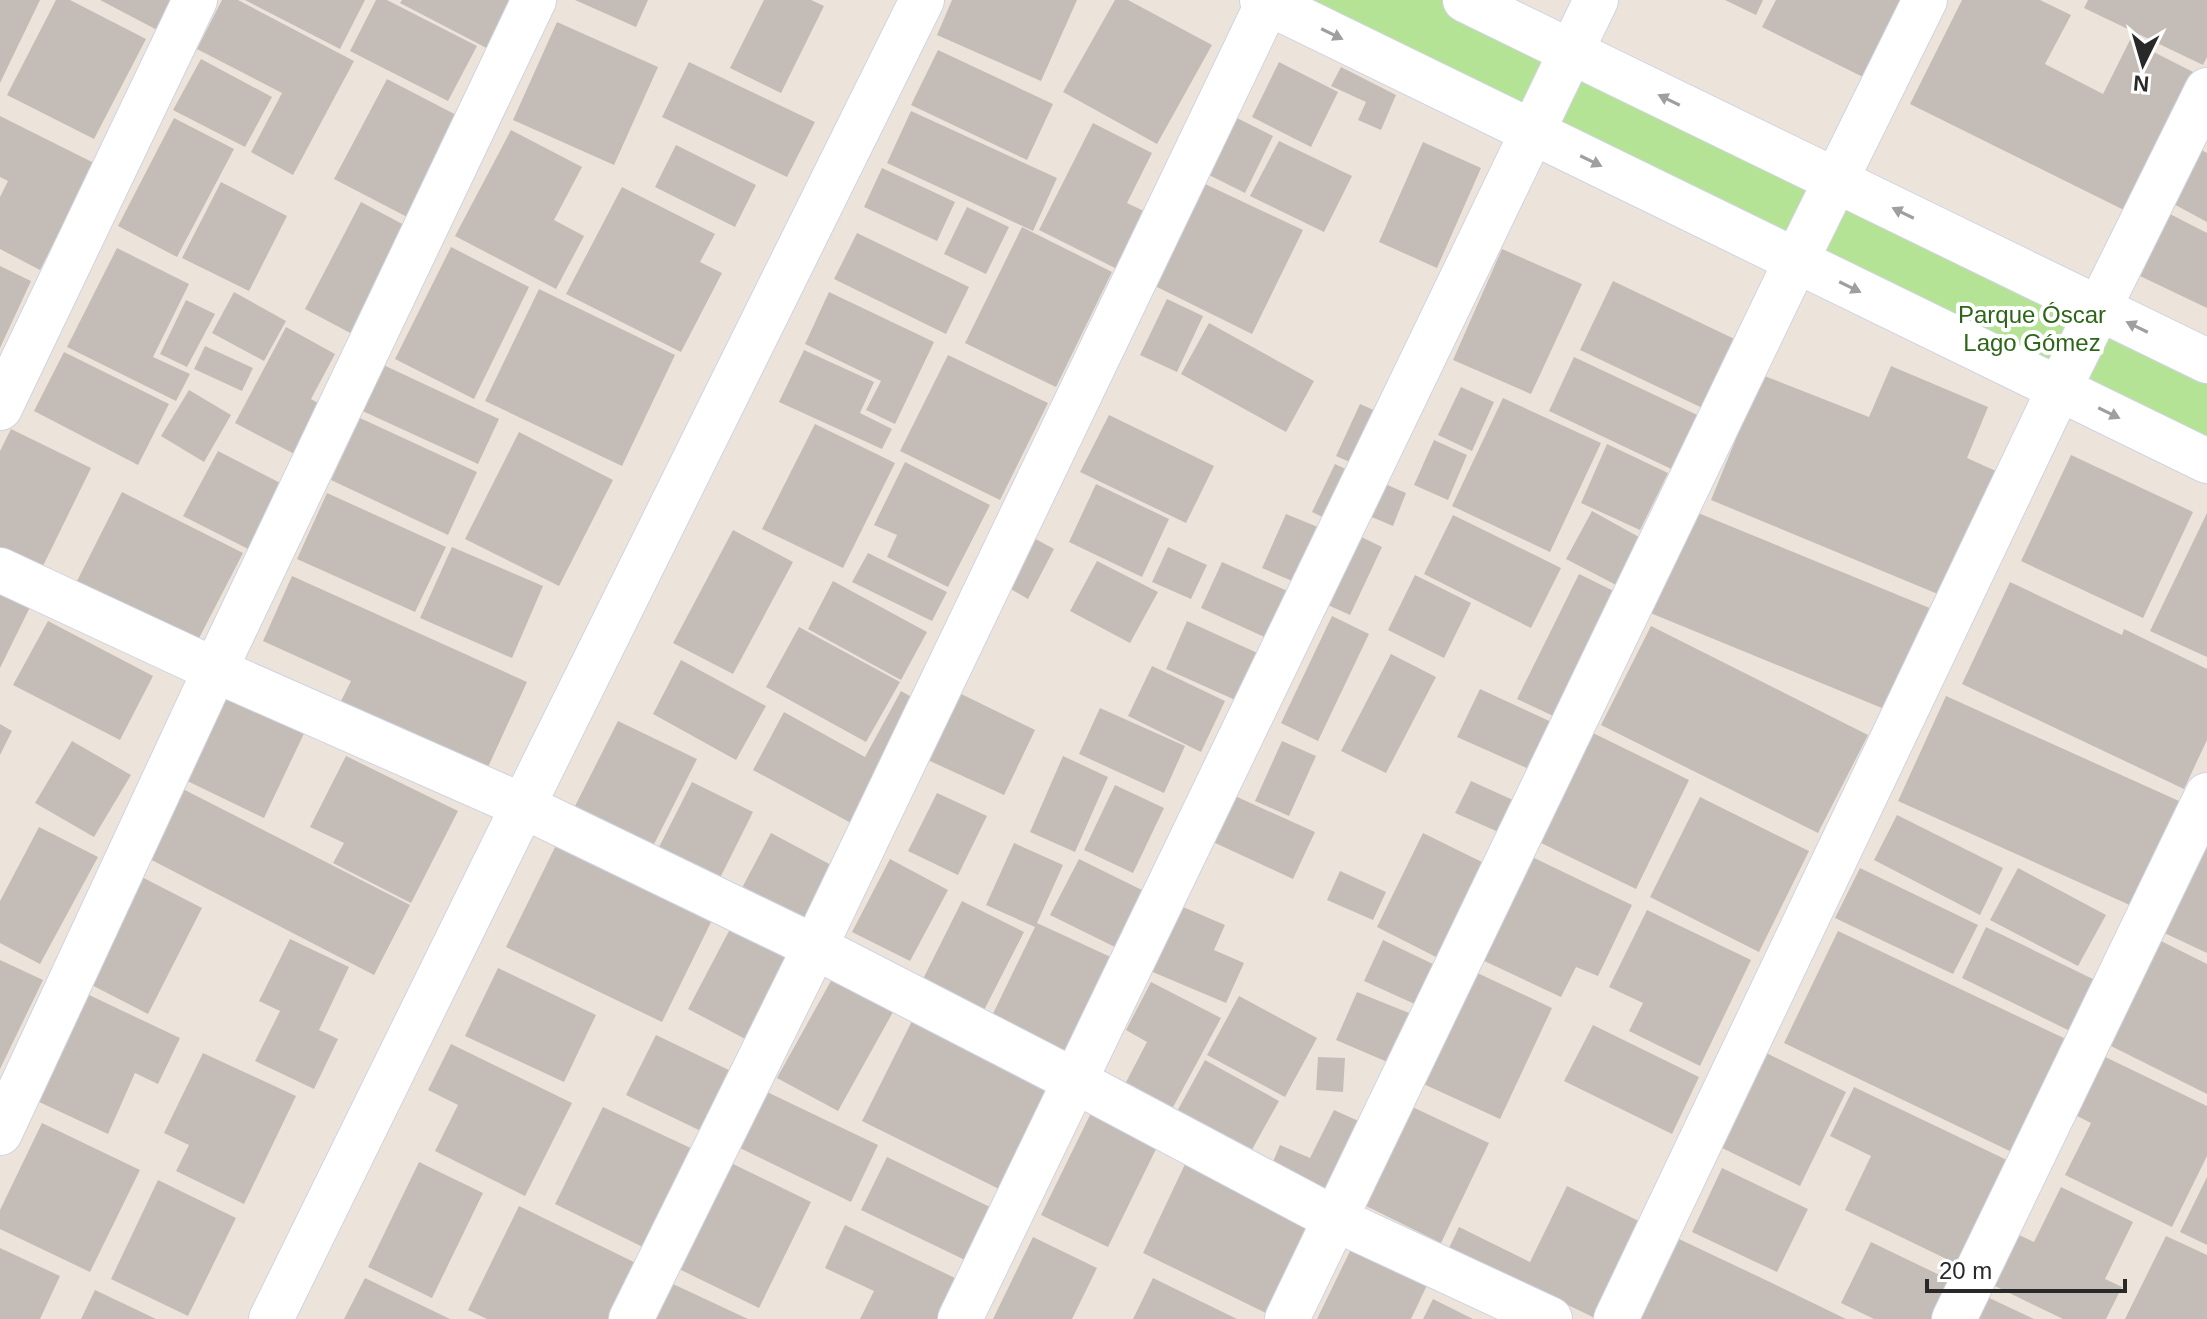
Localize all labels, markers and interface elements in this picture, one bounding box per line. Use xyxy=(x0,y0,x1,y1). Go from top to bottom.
north arrow xyxy=(2103,24,2183,104)
one-way arrow xyxy=(1320,27,1344,41)
text: N xyxy=(2132,70,2150,97)
one-way arrow xyxy=(1658,93,1681,107)
one-way arrow xyxy=(1579,154,1602,168)
one-way arrow xyxy=(1892,207,1915,220)
one-way arrow xyxy=(1838,280,1861,294)
park label: Parque Óscar Lago Gómez xyxy=(1958,301,2106,356)
one-way arrow xyxy=(2125,320,2148,334)
one-way arrow xyxy=(2097,406,2120,420)
scale bar xyxy=(1927,1243,2125,1293)
text: 20 m xyxy=(1939,1257,1992,1284)

